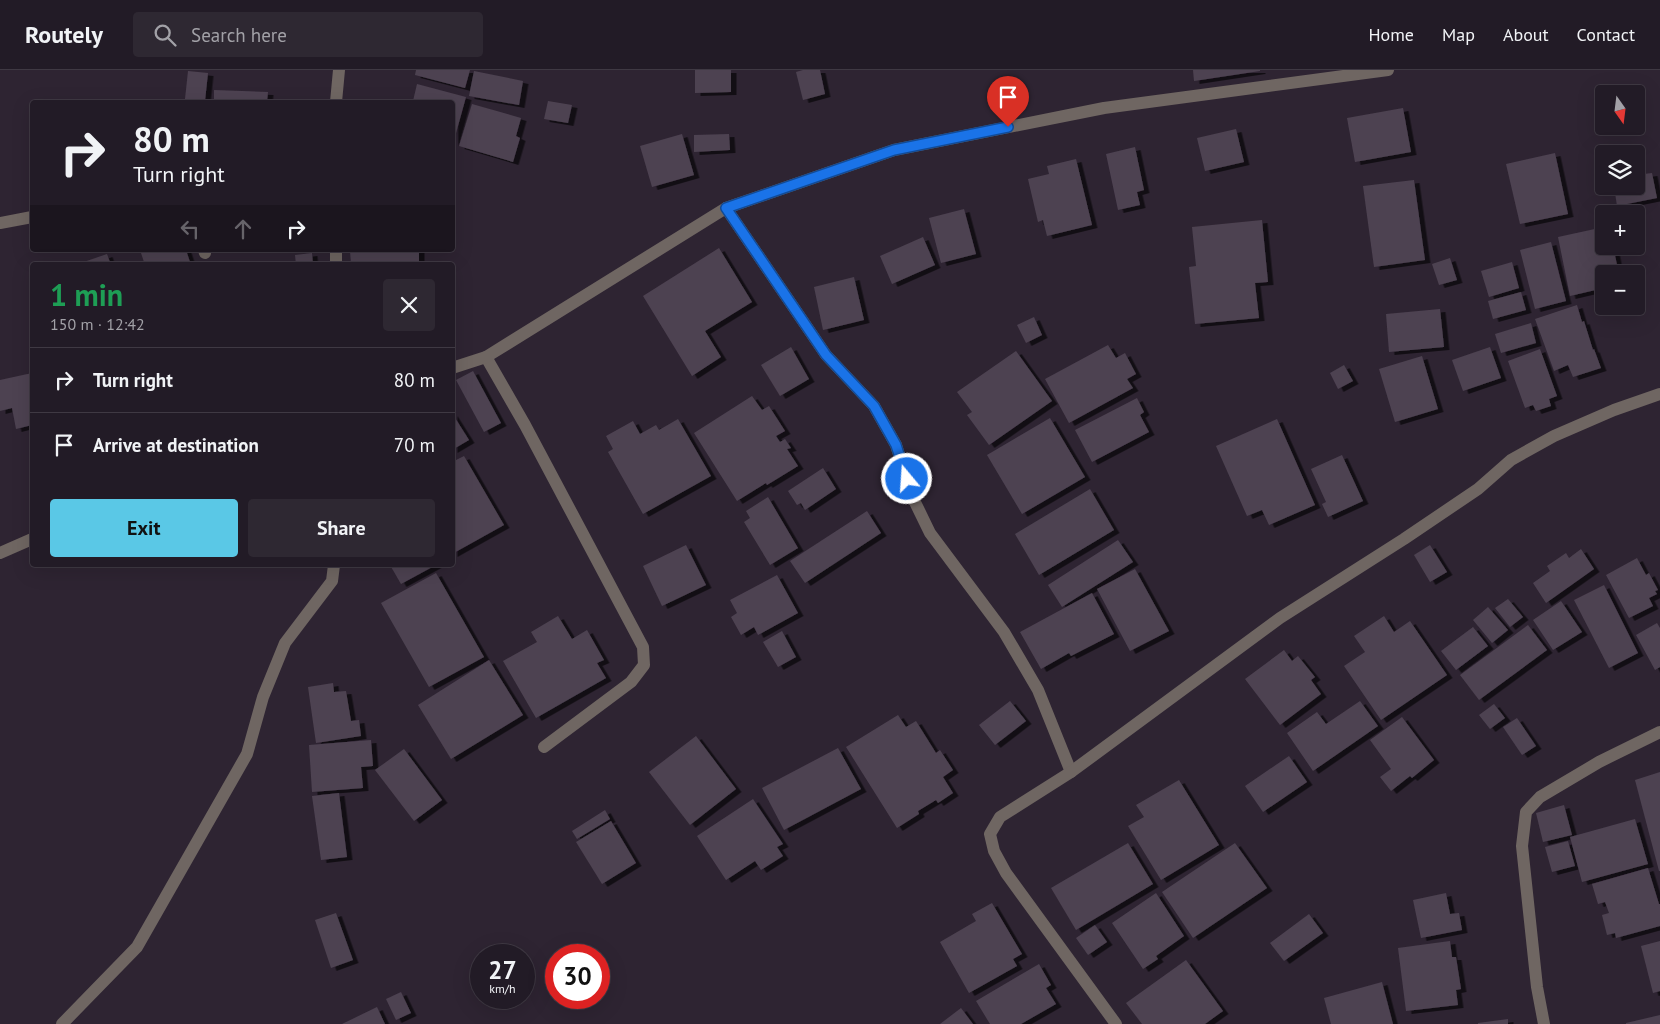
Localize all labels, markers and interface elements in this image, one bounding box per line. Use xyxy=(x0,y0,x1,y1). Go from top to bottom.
search box xyxy=(133,12,483,57)
text: Routely xyxy=(25,19,103,50)
icon: search xyxy=(151,21,179,49)
text: Search here xyxy=(191,23,287,47)
text: Home xyxy=(1368,23,1414,46)
text: Map xyxy=(1442,23,1475,46)
text: About xyxy=(1503,23,1549,46)
text: Contact xyxy=(1577,23,1635,46)
pin xyxy=(987,76,1029,127)
icon: arrive xyxy=(994,83,1022,111)
north arrow xyxy=(1595,85,1645,135)
map controls xyxy=(1595,85,1645,315)
text: 80 m xyxy=(133,116,210,162)
icon: right xyxy=(50,120,115,185)
button: layers xyxy=(1595,145,1645,195)
text: Turn right xyxy=(133,160,225,188)
button: + xyxy=(1595,205,1645,255)
icon: left xyxy=(176,215,204,243)
icon: ahead xyxy=(229,215,257,243)
icon: right xyxy=(282,215,310,243)
button: − xyxy=(1595,265,1645,315)
text: 1 min xyxy=(50,275,123,314)
button: close xyxy=(383,279,435,331)
text: 150 m · 12:42 xyxy=(50,314,145,334)
icon: right xyxy=(50,366,78,394)
text: Turn right xyxy=(93,368,173,392)
text: 80 m xyxy=(394,368,435,392)
icon: arrive xyxy=(50,431,78,459)
text: Arrive at destination xyxy=(93,433,259,457)
text: 70 m xyxy=(394,433,435,457)
position arrow xyxy=(880,452,932,504)
button: Exit xyxy=(50,499,238,557)
button: Share xyxy=(248,499,435,557)
speed limit sign: 30 xyxy=(545,944,610,1009)
text: 27 xyxy=(488,954,517,986)
text: km/h xyxy=(489,981,516,996)

